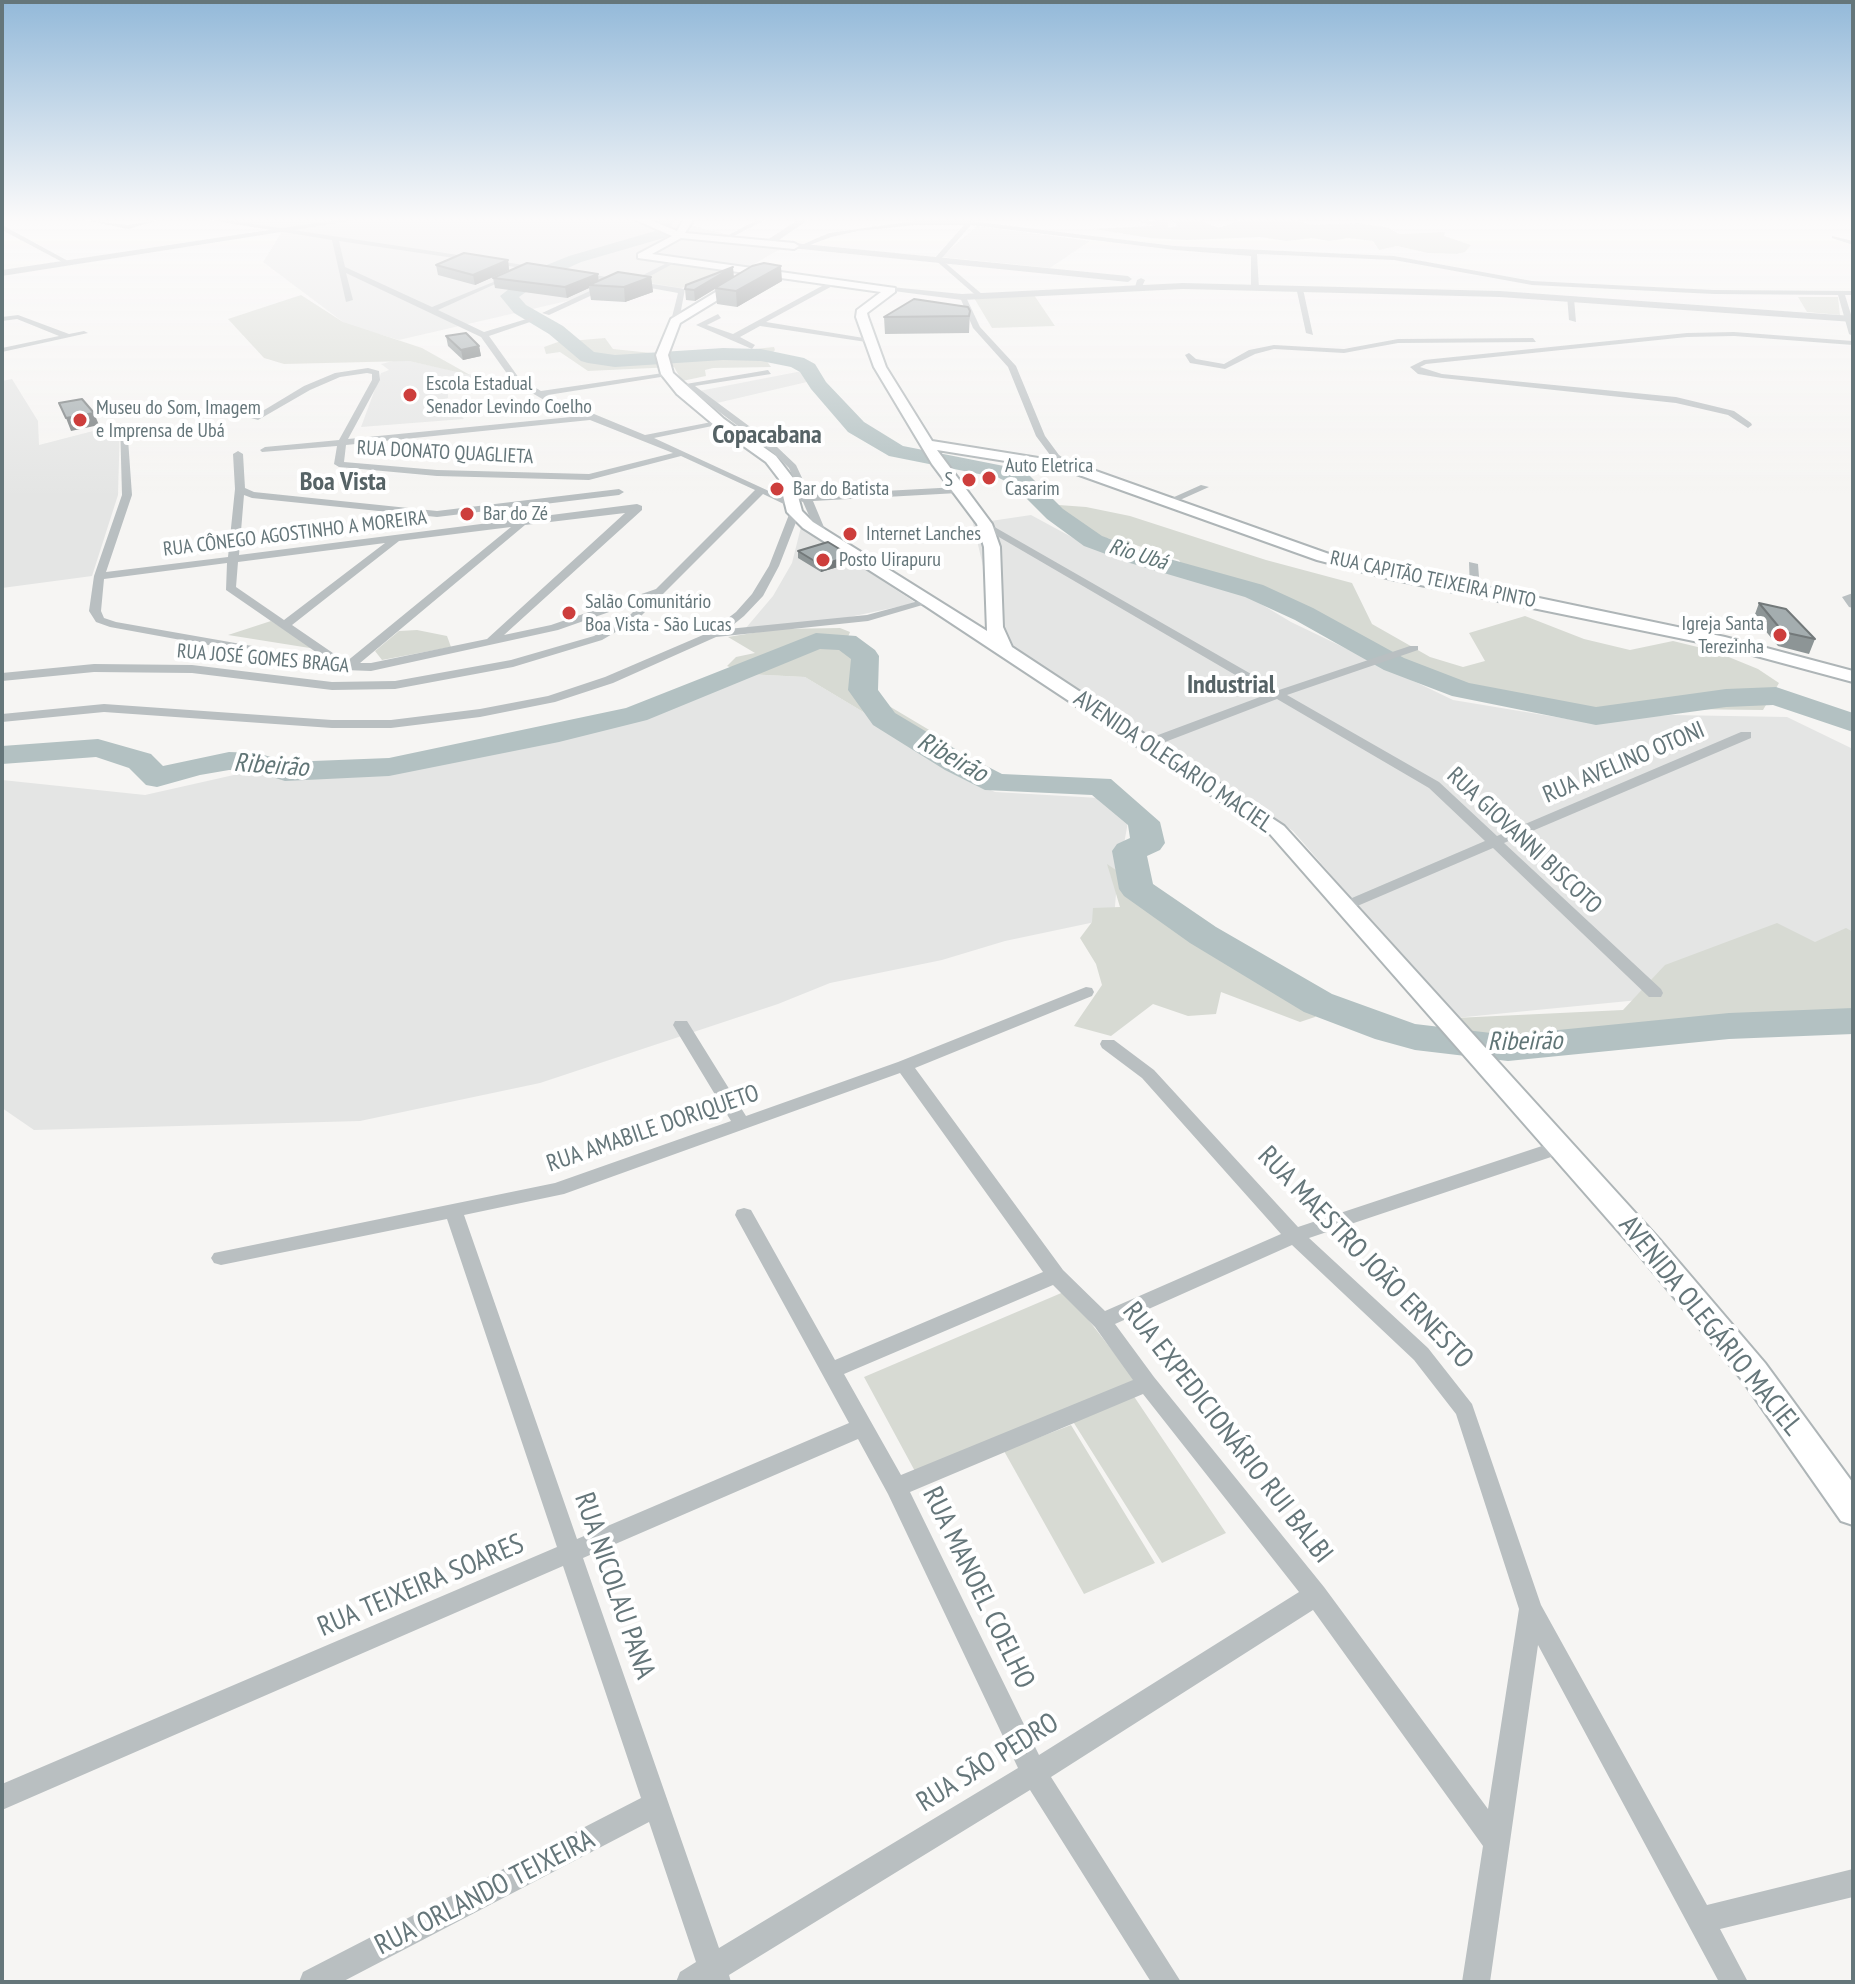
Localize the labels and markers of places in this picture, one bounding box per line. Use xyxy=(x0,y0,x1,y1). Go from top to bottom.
place label: Escola Estadual Senador Levindo Coelho xyxy=(426,372,592,419)
marker: Escola Estadual Senador Levindo Coelho xyxy=(401,386,419,404)
place label: Museu do Som, Imagem e Imprensa de Ubá xyxy=(96,396,261,443)
marker: Museu do Som, Imagem e Imprensa de Ubá xyxy=(71,411,89,429)
place label: Auto Eletrica Casarim xyxy=(1005,454,1093,501)
place label: S xyxy=(944,468,953,492)
marker: Auto Eletrica Casarim xyxy=(980,469,998,487)
marker: S xyxy=(960,471,978,489)
place label: Bar do Batista xyxy=(793,477,889,501)
marker: Bar do Batista xyxy=(768,480,786,498)
place label: Bar do Zé xyxy=(483,502,548,526)
marker: Bar do Zé xyxy=(458,505,476,523)
place label: Internet Lanches xyxy=(866,522,981,546)
marker: Internet Lanches xyxy=(841,525,859,543)
place label: Posto Uirapuru xyxy=(839,548,941,572)
marker: Posto Uirapuru xyxy=(814,551,832,569)
place label: Salão Comunitário Boa Vista - São Lucas xyxy=(585,590,731,637)
marker: Salão Comunitário Boa Vista - São Lucas xyxy=(560,604,578,622)
place label: Igreja Santa Terezinha xyxy=(1682,612,1764,659)
marker: Igreja Santa Terezinha xyxy=(1771,626,1789,644)

